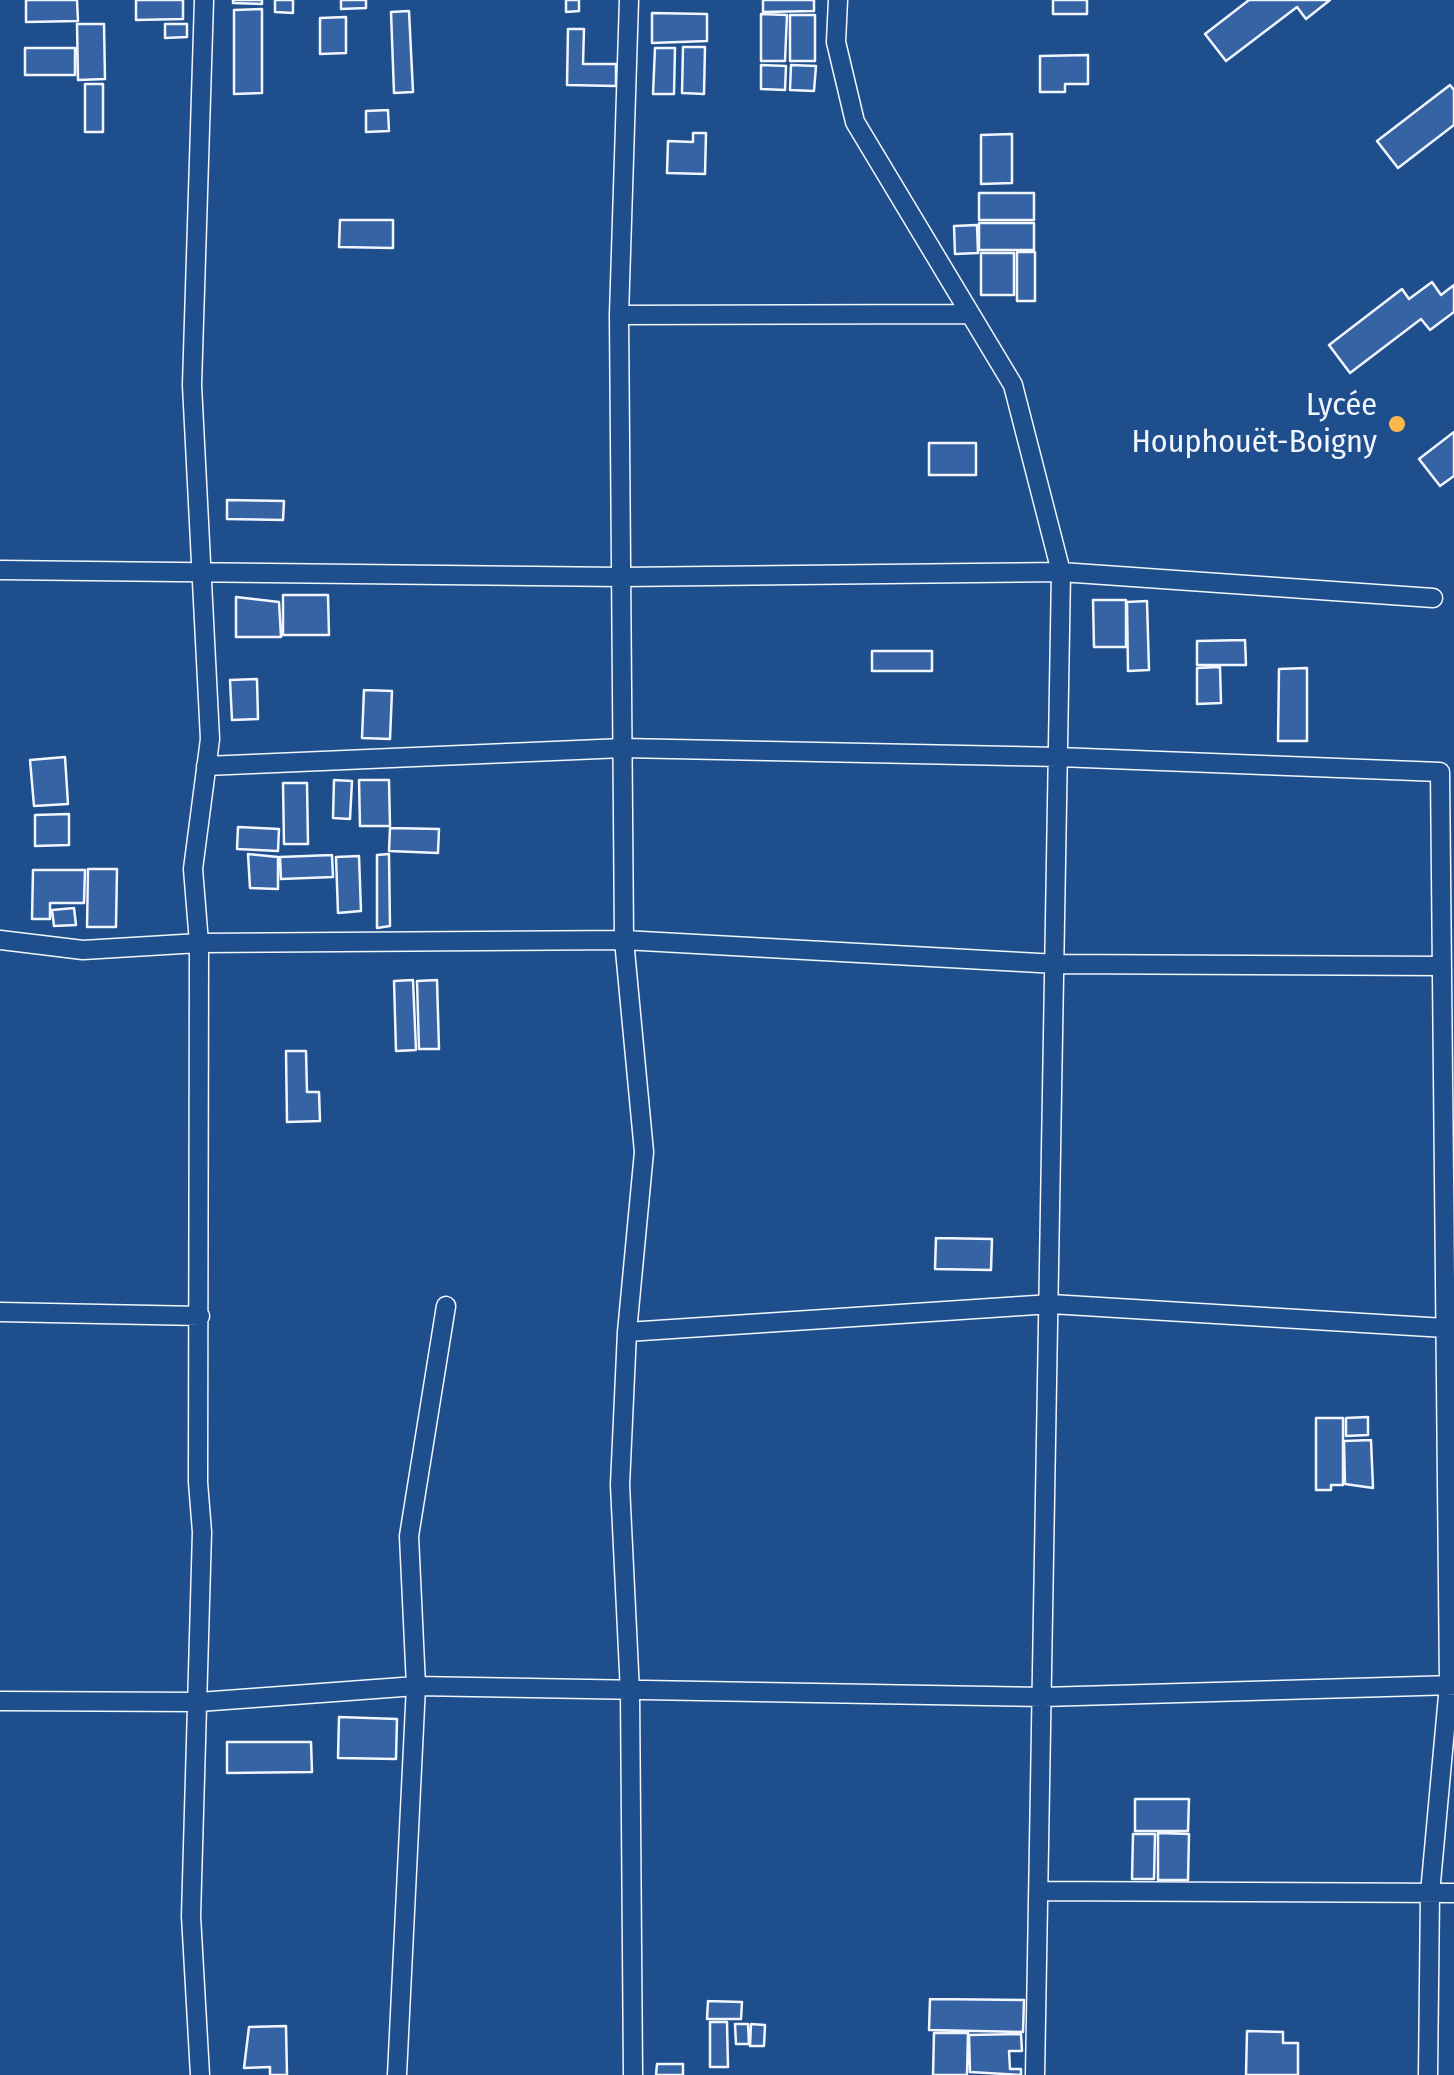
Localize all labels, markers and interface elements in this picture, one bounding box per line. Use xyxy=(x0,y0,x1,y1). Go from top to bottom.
place label: Lycée Houphouët-Boigny xyxy=(1131,387,1377,462)
marker: Lycée Houphouët-Boigny xyxy=(1386,413,1408,435)

